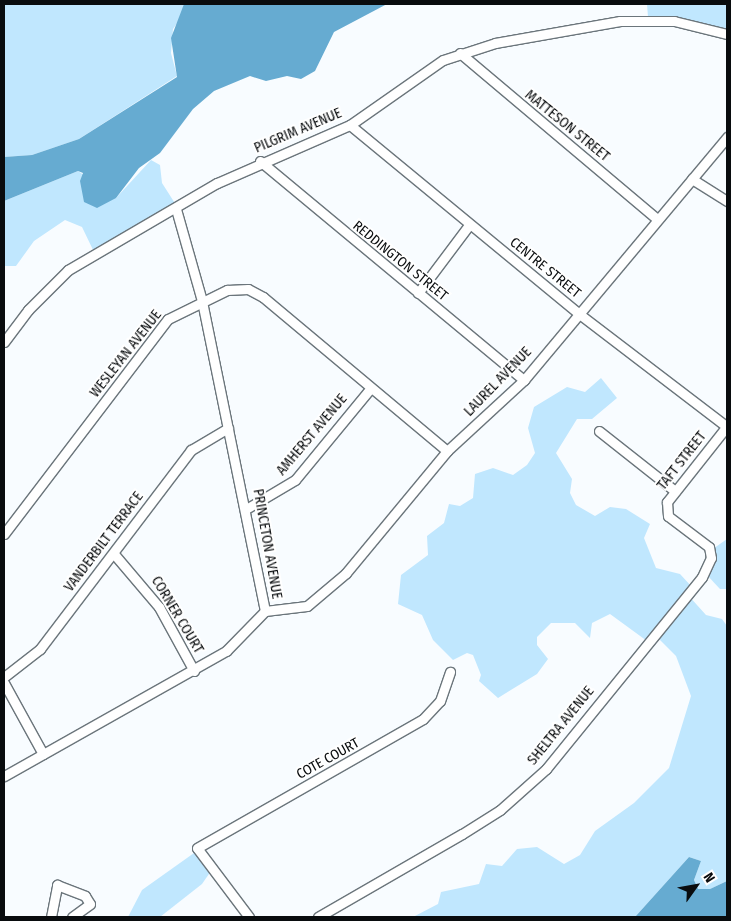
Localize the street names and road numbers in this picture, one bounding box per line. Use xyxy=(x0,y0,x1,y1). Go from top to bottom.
street label: MATTESON STREET xyxy=(521,87,613,165)
street label: PILGRIM AVENUE xyxy=(252,105,344,157)
street label: REDDINGTON STREET xyxy=(349,218,451,304)
street label: CENTRE STREET xyxy=(506,234,584,302)
street label: WESLEYAN AVENUE xyxy=(87,307,165,401)
street label: LAUREL AVENUE xyxy=(461,344,535,420)
street label: AMHERST AVENUE xyxy=(273,391,351,479)
street label: TAFT STREET xyxy=(654,428,710,494)
street label: PRINCETON AVENUE xyxy=(249,488,285,600)
street label: VANDERBILT TERRACE xyxy=(61,489,147,595)
street label: CORNER COURT xyxy=(147,573,207,657)
street label: SHELTRA AVENUE xyxy=(524,683,598,769)
street label: COTE COURT xyxy=(294,735,362,783)

